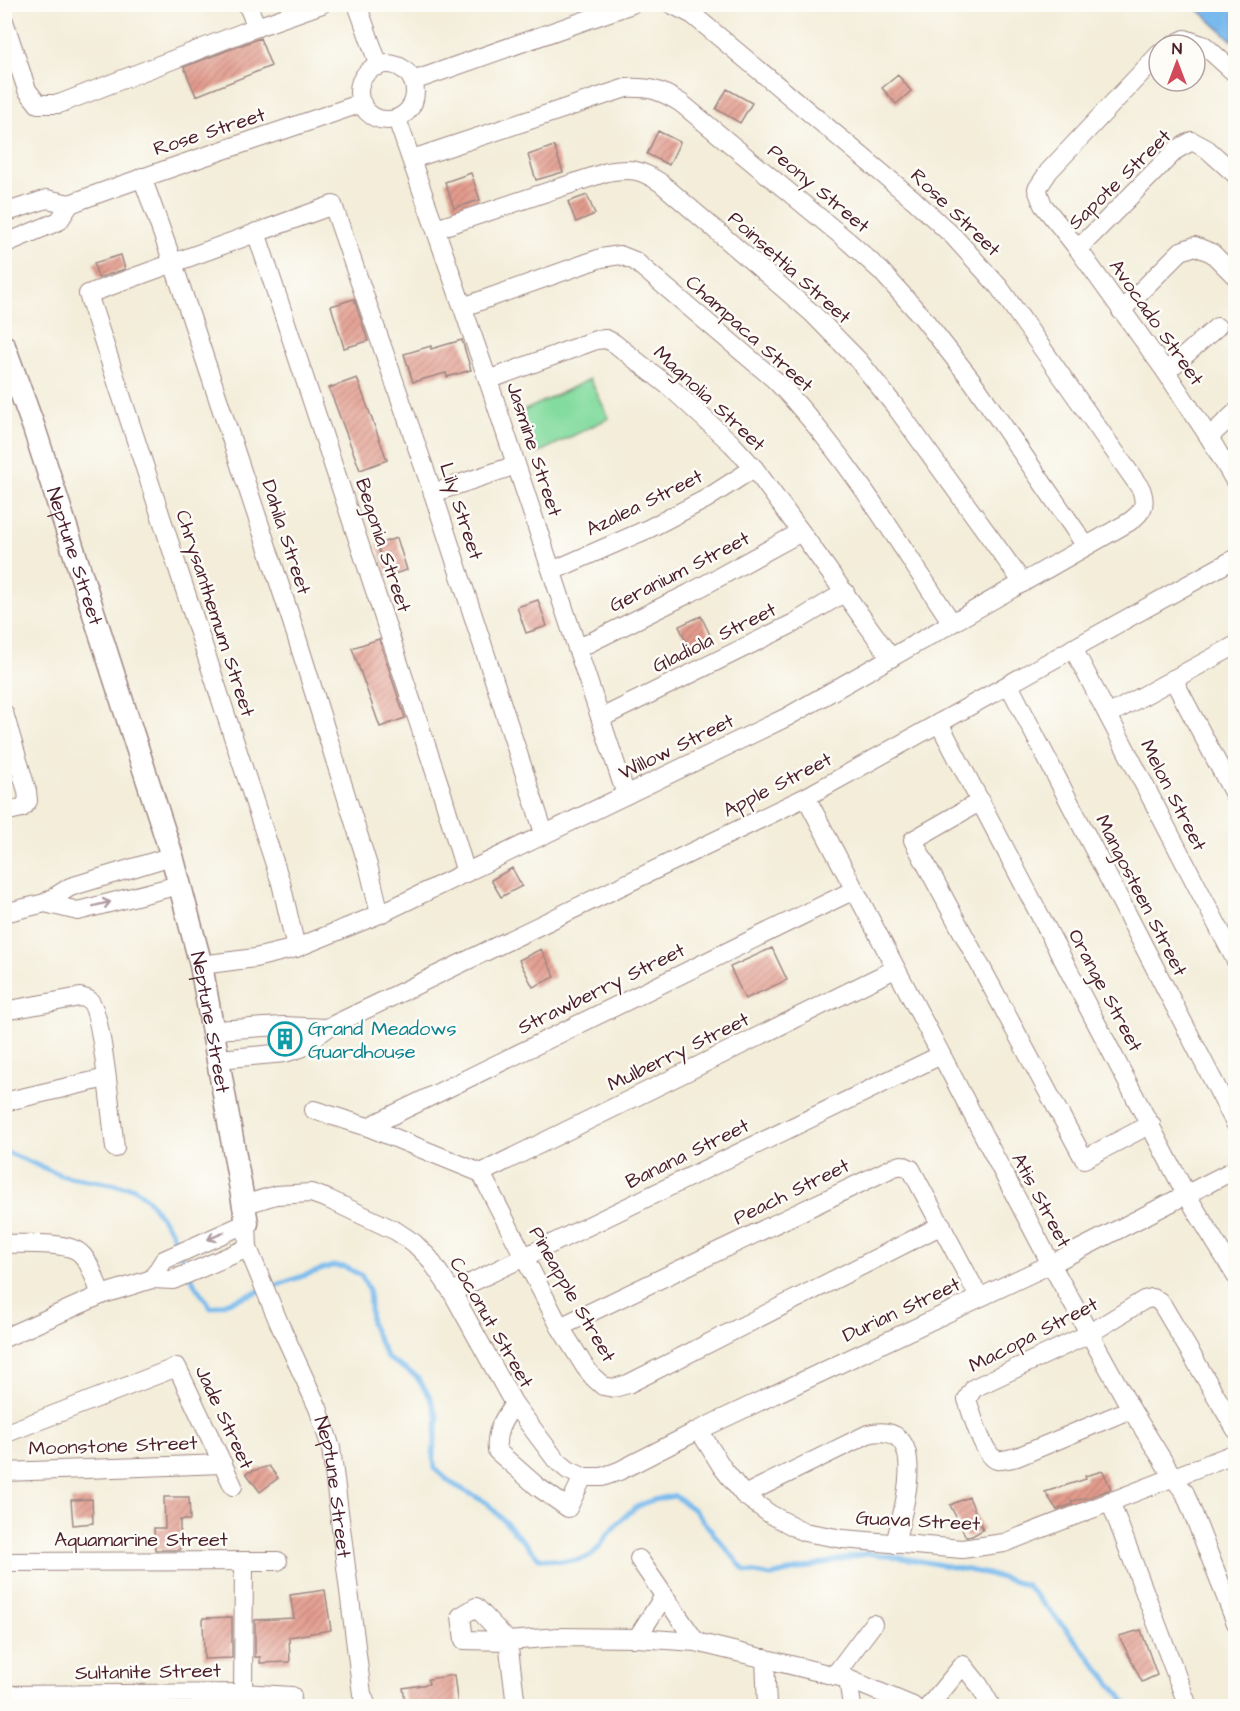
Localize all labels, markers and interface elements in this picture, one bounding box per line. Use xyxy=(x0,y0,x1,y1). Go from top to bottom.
north arrow xyxy=(1147,33,1207,93)
text: N xyxy=(1172,38,1182,60)
street label: Rose Street xyxy=(150,101,269,163)
street label: Sapote Street xyxy=(1062,123,1178,236)
street label: Peony Street xyxy=(761,138,875,241)
street label: Rose Street xyxy=(904,162,1007,263)
street label: Poinsettia Street xyxy=(722,205,857,331)
street label: Avocado Street xyxy=(1102,254,1210,391)
street label: Champaca Street xyxy=(679,269,820,399)
street label: Magnolia Street xyxy=(646,339,772,459)
street label: Jasmine Street xyxy=(499,378,569,520)
street label: Lily Street xyxy=(431,459,490,564)
street label: Azalea Street xyxy=(581,463,708,543)
street label: Begonia Street xyxy=(347,475,418,616)
street label: Dahila Street xyxy=(254,476,318,598)
street label: Neptune Street xyxy=(39,484,110,629)
street label: Chrysanthemum Street xyxy=(167,506,262,721)
street label: Geranium Street xyxy=(604,524,755,619)
street label: Gladiola Street xyxy=(648,596,781,680)
street label: Willow Street xyxy=(614,707,739,787)
street label: Melon Street xyxy=(1133,735,1213,856)
street label: Apple Street xyxy=(718,745,837,824)
street label: Mangosteen Street xyxy=(1087,810,1194,981)
one-way arrow xyxy=(92,898,111,910)
street label: Orange Street xyxy=(1060,924,1149,1057)
street label: Strawberry Street xyxy=(513,936,690,1043)
street label: Neptune Street xyxy=(183,949,237,1095)
street label: Mulberry Street xyxy=(603,1005,755,1099)
place label: Grand Meadows Guardhouse xyxy=(308,1015,457,1066)
building icon: Grand Meadows Guardhouse xyxy=(267,1021,303,1057)
street label: Banana Street xyxy=(621,1112,754,1196)
street label: Atis Street xyxy=(1004,1148,1078,1253)
street label: Peach Street xyxy=(729,1152,854,1232)
street label: Pineapple Street xyxy=(522,1221,622,1368)
one-way arrow xyxy=(207,1231,225,1242)
street label: Coconut Street xyxy=(442,1252,540,1393)
street label: Durian Street xyxy=(838,1270,965,1349)
street label: Macopa Street xyxy=(964,1290,1103,1380)
street label: Jade Street xyxy=(188,1361,260,1474)
street label: Neptune Street xyxy=(307,1413,358,1560)
street label: Moonstone Street xyxy=(28,1429,198,1463)
street label: Guava Street xyxy=(855,1504,981,1538)
street label: Aquamarine Street xyxy=(54,1526,228,1554)
street label: Sultanite Street xyxy=(75,1657,221,1687)

